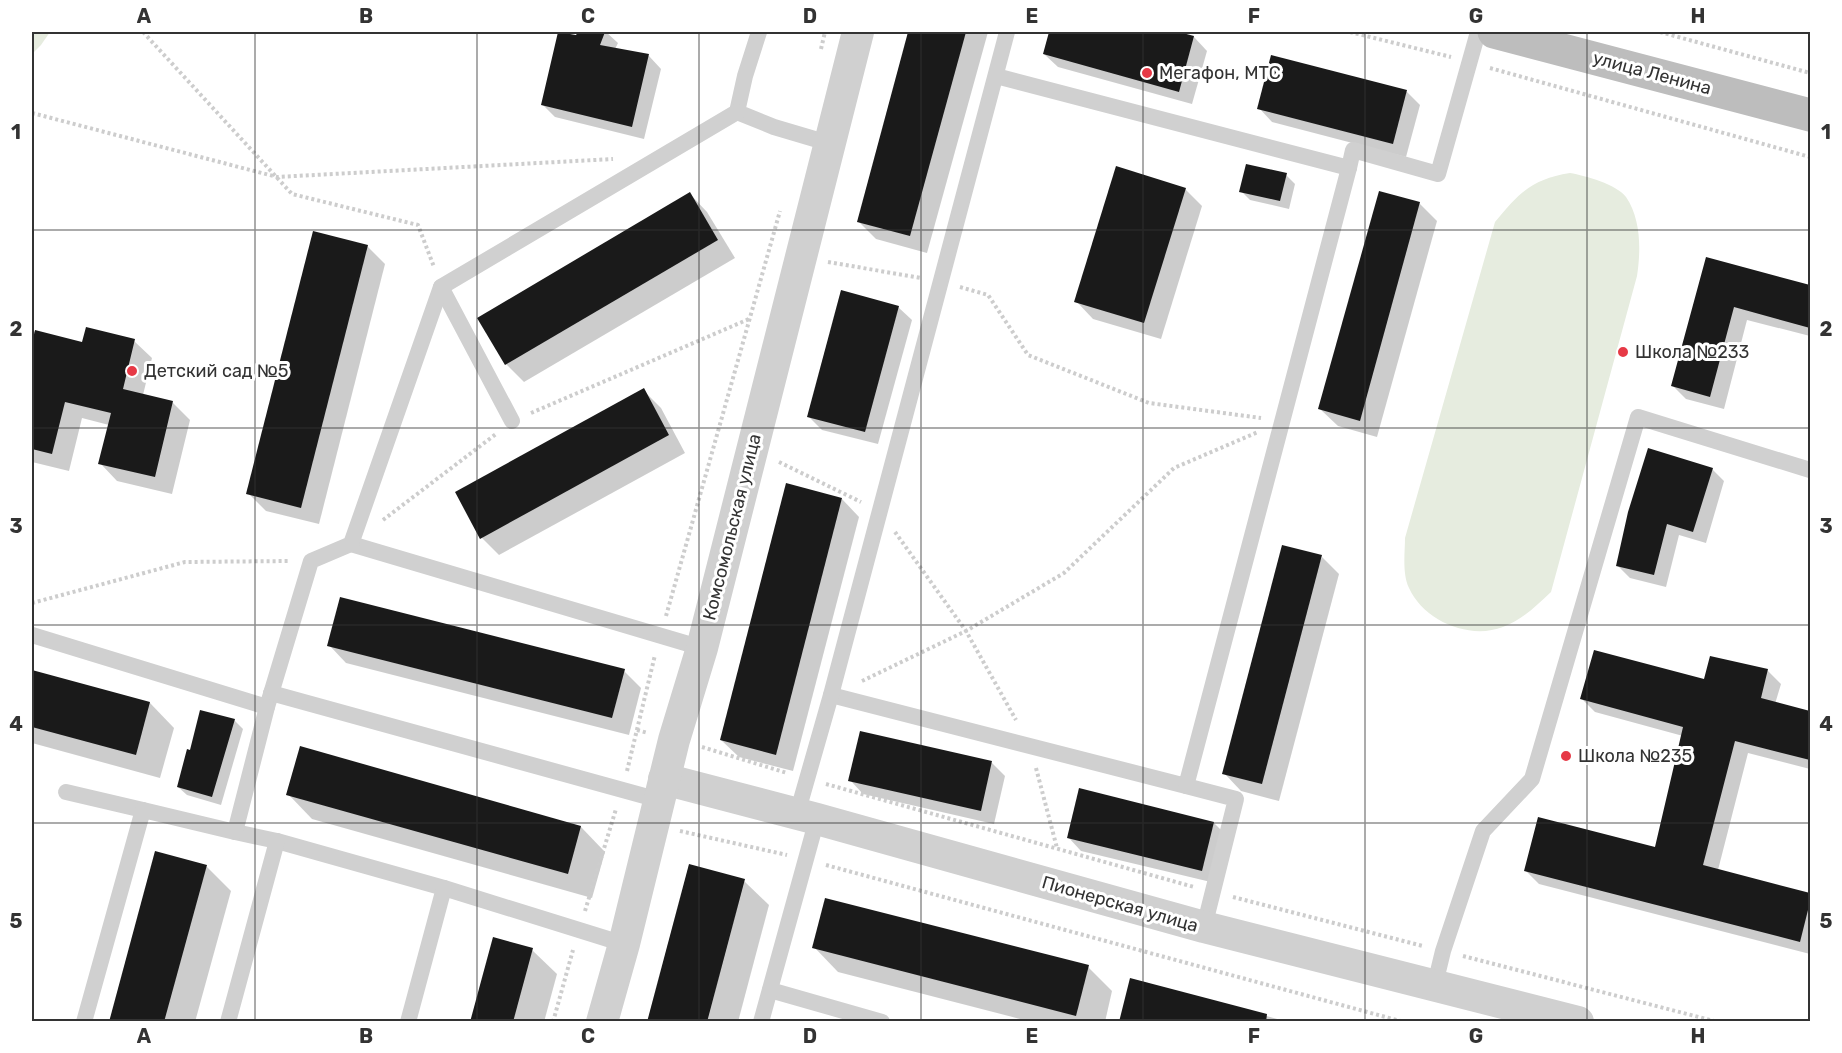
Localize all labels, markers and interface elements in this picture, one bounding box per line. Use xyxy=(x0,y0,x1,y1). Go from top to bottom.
text: A xyxy=(137,4,152,28)
text: B xyxy=(359,4,373,28)
text: C xyxy=(581,4,595,28)
text: D xyxy=(803,4,817,28)
text: E xyxy=(1026,4,1038,28)
text: F xyxy=(1248,4,1260,28)
text: G xyxy=(1469,4,1483,28)
text: H xyxy=(1691,4,1705,28)
street label: улица Ленина xyxy=(1590,47,1714,99)
place label: Мегафон, МТС xyxy=(1159,62,1281,84)
marker: Мегафон, МТС xyxy=(1140,66,1154,80)
text: 1 xyxy=(11,120,21,144)
text: 1 xyxy=(1821,120,1831,144)
text: 2 xyxy=(10,317,23,341)
text: 2 xyxy=(1820,317,1833,341)
place label: Школа №233 xyxy=(1635,341,1749,363)
marker: Школа №233 xyxy=(1616,345,1630,359)
place label: Детский сад №5 xyxy=(144,360,289,382)
marker: Детский сад №5 xyxy=(125,364,139,378)
street label: Комсомольская улица xyxy=(698,432,766,622)
text: 3 xyxy=(9,514,23,538)
text: 3 xyxy=(1819,514,1833,538)
text: 4 xyxy=(9,712,23,736)
text: 4 xyxy=(1819,712,1833,736)
place label: Школа №235 xyxy=(1578,745,1692,767)
marker: Школа №235 xyxy=(1559,749,1573,763)
street label: Пионерская улица xyxy=(1039,871,1201,937)
text: 5 xyxy=(10,909,23,933)
text: 5 xyxy=(1820,909,1833,933)
text: A xyxy=(137,1024,152,1048)
text: B xyxy=(359,1024,373,1048)
text: C xyxy=(581,1024,595,1048)
text: D xyxy=(803,1024,817,1048)
text: E xyxy=(1026,1024,1038,1048)
text: F xyxy=(1248,1024,1260,1048)
text: G xyxy=(1469,1024,1483,1048)
text: H xyxy=(1691,1024,1705,1048)

